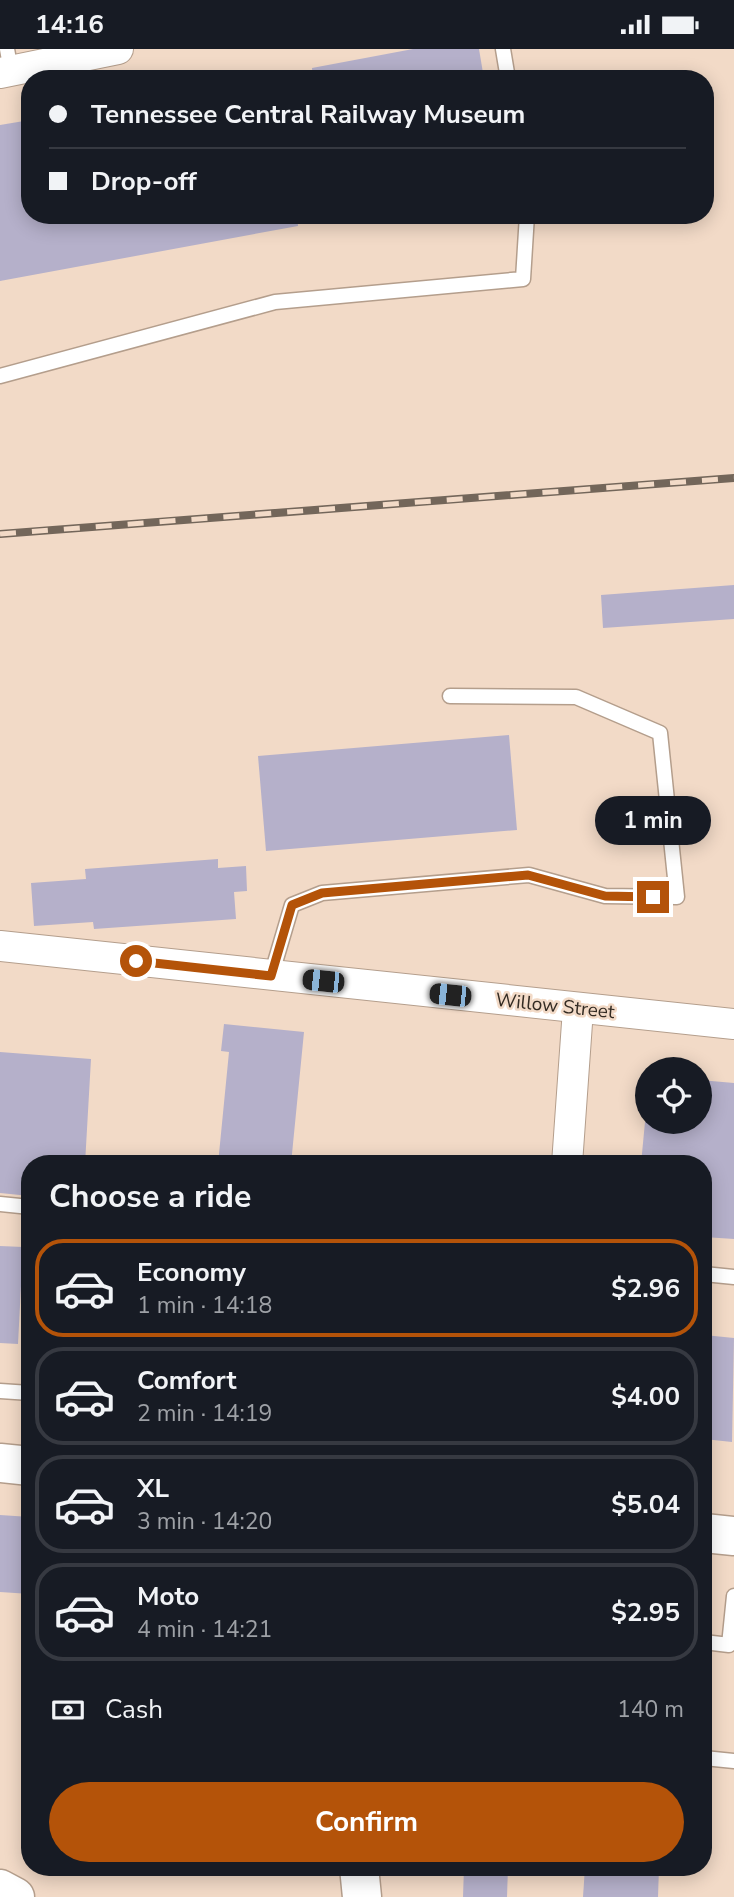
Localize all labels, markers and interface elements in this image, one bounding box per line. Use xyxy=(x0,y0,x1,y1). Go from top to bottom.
text: 14:16 xyxy=(35,7,104,42)
text: Tennessee Central Railway Museum xyxy=(91,97,525,132)
text: Drop-off xyxy=(91,164,197,199)
callout: 1 min xyxy=(595,795,711,845)
text: 1 min xyxy=(623,805,683,836)
route end xyxy=(637,881,669,913)
route start xyxy=(120,945,152,977)
car xyxy=(302,968,345,994)
car xyxy=(429,982,472,1008)
street label: Willow Street xyxy=(494,987,616,1025)
map controls xyxy=(635,1057,712,1134)
button: locate xyxy=(635,1057,712,1134)
text: Choose a ride xyxy=(49,1175,251,1218)
text: Economy xyxy=(137,1255,246,1290)
icon: car xyxy=(53,1257,116,1320)
text: $2.96 xyxy=(611,1271,680,1306)
text: 1 min · 14:18 xyxy=(137,1290,272,1321)
text: Comfort xyxy=(137,1363,237,1398)
icon: car xyxy=(53,1365,116,1428)
text: $4.00 xyxy=(611,1379,680,1414)
text: 2 min · 14:19 xyxy=(137,1398,272,1429)
text: XL xyxy=(137,1471,169,1506)
icon: car xyxy=(53,1473,116,1536)
text: $5.04 xyxy=(611,1487,680,1522)
text: 3 min · 14:20 xyxy=(137,1506,272,1537)
text: Moto xyxy=(137,1579,199,1614)
icon: car xyxy=(53,1581,116,1644)
text: $2.95 xyxy=(611,1595,680,1630)
text: 4 min · 14:21 xyxy=(137,1614,272,1645)
icon: cash xyxy=(49,1691,87,1729)
text: Cash xyxy=(105,1692,163,1727)
text: 140 m xyxy=(617,1694,684,1725)
button: Confirm xyxy=(49,1782,684,1862)

